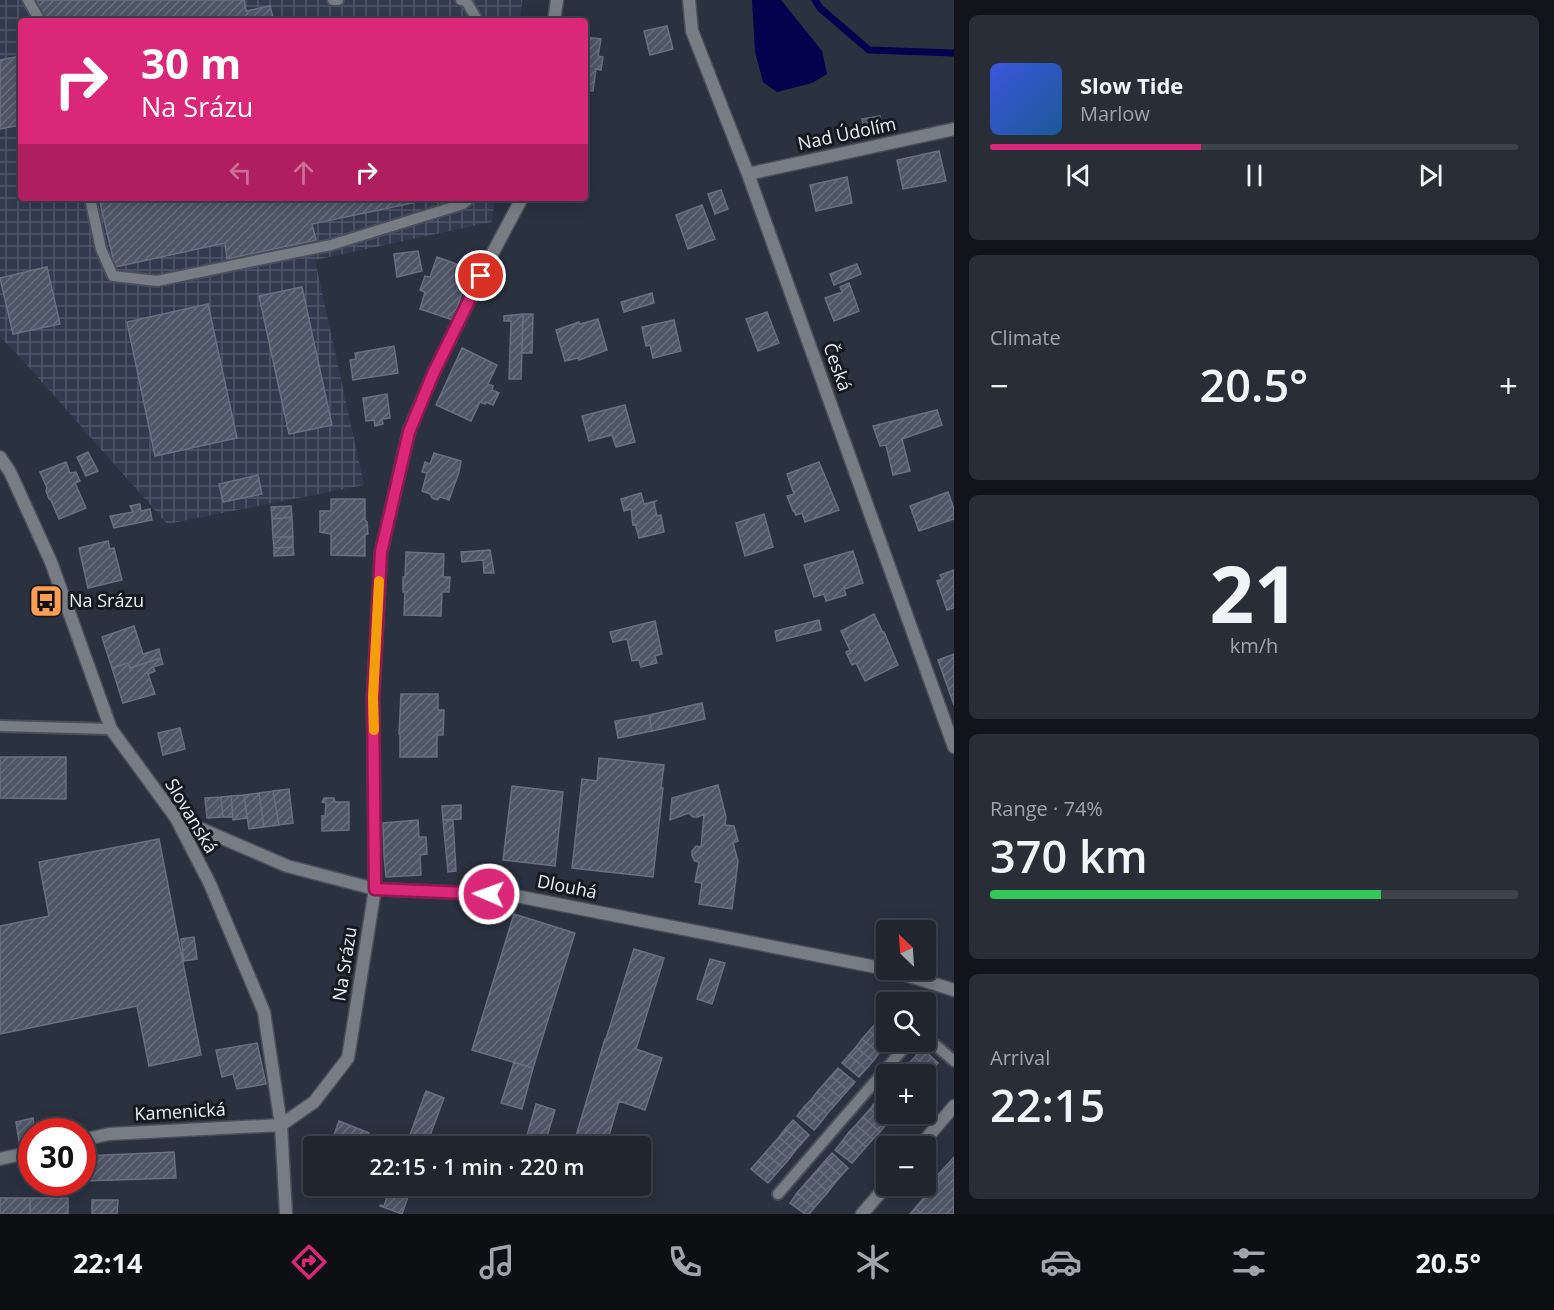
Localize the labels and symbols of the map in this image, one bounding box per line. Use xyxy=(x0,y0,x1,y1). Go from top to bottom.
street label: Nad Údolím xyxy=(795,111,898,155)
pin xyxy=(455,250,506,301)
street label: Česká xyxy=(818,339,858,394)
bus stop icon: Na Srázu xyxy=(28,583,64,619)
place label: Na Srázu xyxy=(69,588,144,612)
street label: Slovanská xyxy=(160,774,224,857)
position arrow xyxy=(457,862,521,926)
street label: Dlouhá xyxy=(535,868,599,904)
north arrow xyxy=(876,920,936,980)
street label: Na Srázu xyxy=(326,925,362,1003)
street label: Kamenická xyxy=(134,1097,226,1125)
speed limit sign: 30 xyxy=(18,1118,96,1196)

